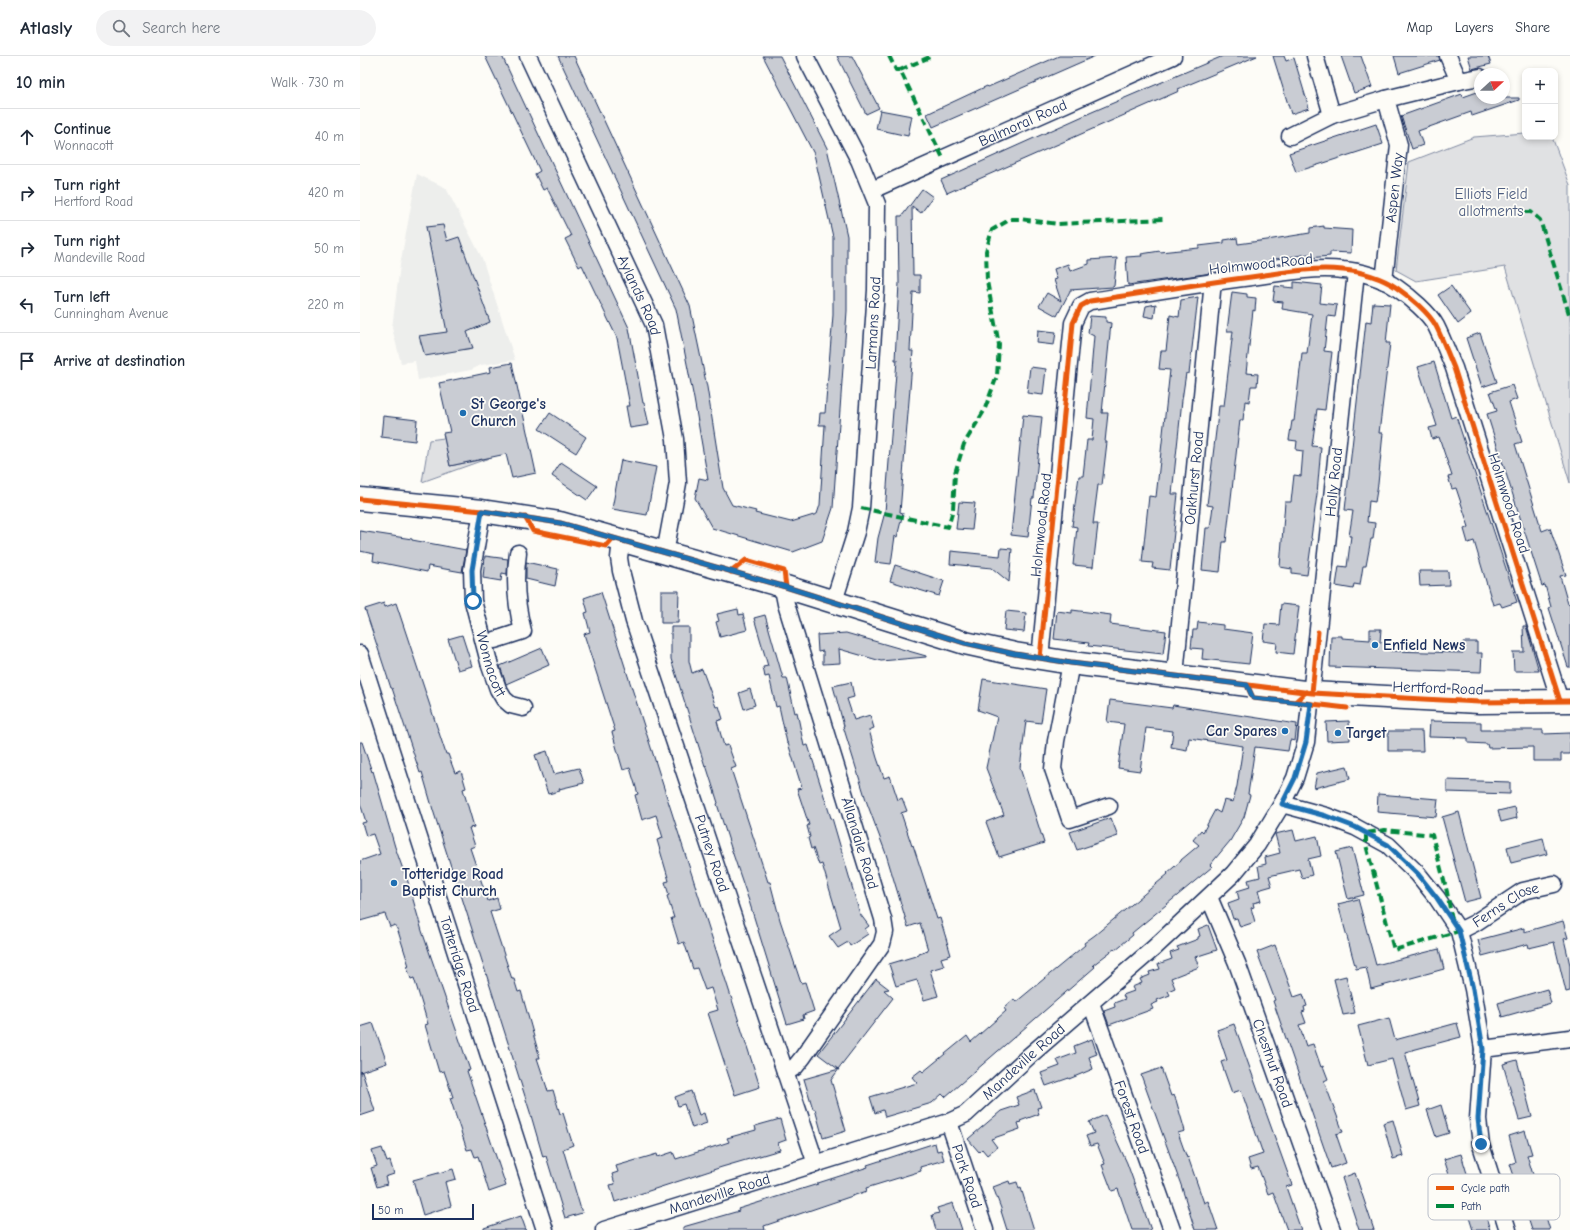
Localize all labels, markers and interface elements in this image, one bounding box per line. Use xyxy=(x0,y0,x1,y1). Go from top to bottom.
search box xyxy=(96,10,376,46)
text: Atlasly xyxy=(20,17,72,39)
icon: search xyxy=(110,17,132,39)
text: Search here xyxy=(142,19,220,37)
text: Map xyxy=(1406,19,1433,36)
text: Layers xyxy=(1455,19,1493,36)
text: Share xyxy=(1515,19,1550,36)
north arrow xyxy=(1474,68,1510,104)
map controls xyxy=(1522,68,1558,140)
button: + xyxy=(1522,68,1558,104)
text: 10 min xyxy=(16,73,65,92)
text: Walk · 730 m xyxy=(271,75,344,90)
street label: Balmoral Road xyxy=(976,95,1070,150)
button: − xyxy=(1522,104,1558,140)
text: Continue xyxy=(54,120,111,138)
icon: ahead xyxy=(16,126,38,148)
text: 40 m xyxy=(315,129,344,144)
text: Wonnacott xyxy=(54,138,113,153)
street label: Aspen Way xyxy=(1382,151,1407,223)
text: Turn right xyxy=(54,176,120,194)
icon: right xyxy=(16,182,38,204)
text: 420 m xyxy=(308,185,344,200)
park label: Elliots Field allotments xyxy=(1454,185,1528,220)
text: Hertford Road xyxy=(54,194,133,209)
text: Turn right xyxy=(54,232,120,250)
icon: right xyxy=(16,238,38,260)
text: 50 m xyxy=(314,241,344,256)
text: Mandeville Road xyxy=(54,250,145,265)
street label: Holmwood Road xyxy=(1208,250,1314,278)
street label: Aylands Road xyxy=(614,252,665,337)
street label: Larmans Road xyxy=(862,276,884,370)
text: Turn left xyxy=(54,288,110,306)
icon: left xyxy=(16,294,38,316)
text: 220 m xyxy=(307,297,344,312)
text: Cunningham Avenue xyxy=(54,306,168,321)
icon: arrive xyxy=(16,350,38,372)
text: Arrive at destination xyxy=(54,352,185,370)
place label: St George's Church xyxy=(471,395,546,430)
marker: St George's Church xyxy=(458,408,468,418)
street label: Oakhurst Road xyxy=(1181,430,1207,526)
street label: Holly Road xyxy=(1321,447,1346,518)
street label: Holmwood Road xyxy=(1484,451,1534,555)
street label: Holmwood Road xyxy=(1027,472,1055,578)
route start xyxy=(464,592,482,610)
street label: Wonnacott xyxy=(472,629,510,701)
place label: Enfield News xyxy=(1383,636,1465,654)
marker: Enfield News xyxy=(1370,640,1380,650)
street label: Hertford Road xyxy=(1392,677,1484,699)
place label: Car Spares xyxy=(1206,722,1277,740)
place label: Target xyxy=(1346,724,1387,742)
marker: Car Spares xyxy=(1280,726,1290,736)
marker: Target xyxy=(1333,728,1343,738)
street label: Allandale Road xyxy=(837,795,883,891)
street label: Putney Road xyxy=(691,812,733,894)
place label: Totteridge Road Baptist Church xyxy=(402,865,504,900)
marker: Totteridge Road Baptist Church xyxy=(389,878,399,888)
street label: Ferns Close xyxy=(1469,879,1541,931)
street label: Totteridge Road xyxy=(436,914,484,1015)
street label: Chestnut Road xyxy=(1249,1016,1297,1110)
street label: Mandeville Road xyxy=(978,1020,1069,1104)
street label: Forest Road xyxy=(1110,1078,1153,1156)
route end xyxy=(1472,1135,1490,1153)
street label: Park Road xyxy=(948,1142,986,1210)
street label: Mandeville Road xyxy=(667,1170,772,1218)
legend xyxy=(1428,1174,1560,1220)
text: Cycle path xyxy=(1461,1182,1510,1195)
text: Path xyxy=(1461,1200,1482,1213)
scale bar xyxy=(372,1202,474,1221)
text: 50 m xyxy=(378,1204,403,1217)

